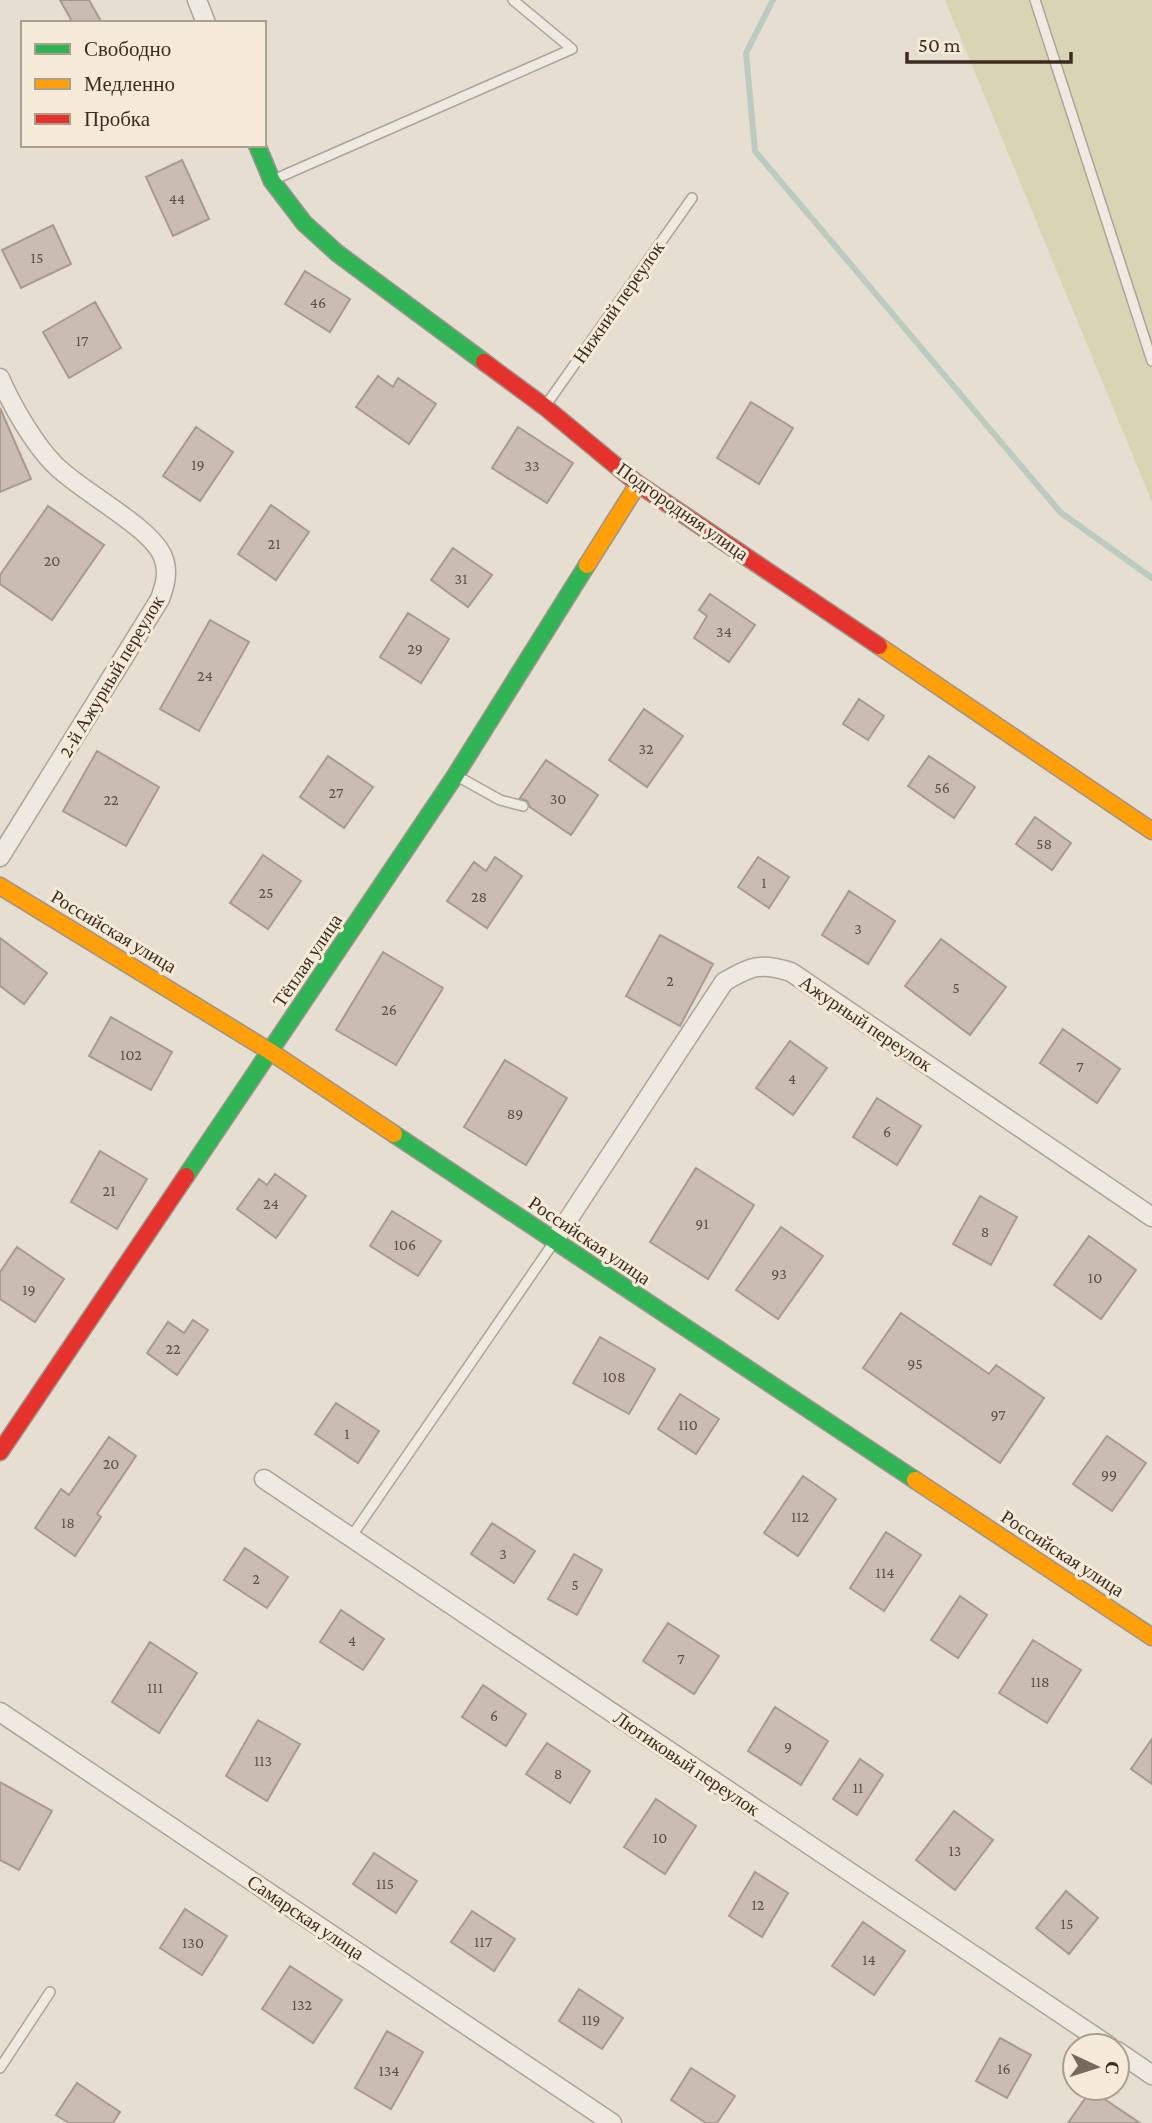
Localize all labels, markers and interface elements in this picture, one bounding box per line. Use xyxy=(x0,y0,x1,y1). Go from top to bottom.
legend xyxy=(21,21,266,147)
scale bar xyxy=(907,21,1072,65)
text: 50 m xyxy=(918,33,961,57)
text: Свободно xyxy=(84,37,171,61)
text: Медленно xyxy=(84,72,175,96)
text: Пробка xyxy=(84,107,151,131)
house number: 44 xyxy=(169,190,185,207)
street label: Нижний переулок xyxy=(569,237,669,367)
house number: 15 xyxy=(31,249,43,266)
house number: 46 xyxy=(310,294,326,311)
house number: 17 xyxy=(76,332,89,349)
house number: 19 xyxy=(191,456,205,473)
house number: 33 xyxy=(524,457,540,474)
street label: Подгородняя улица xyxy=(613,458,753,565)
house number: 21 xyxy=(268,535,280,552)
house number: 20 xyxy=(44,552,60,569)
house number: 31 xyxy=(455,570,467,587)
street label: 2-й Ажурный переулок xyxy=(55,591,169,761)
house number: 34 xyxy=(716,623,732,640)
house number: 29 xyxy=(407,640,423,657)
house number: 24 xyxy=(197,667,213,684)
house number: 32 xyxy=(638,740,654,757)
house number: 56 xyxy=(934,779,950,796)
house number: 27 xyxy=(329,784,344,801)
house number: 30 xyxy=(550,790,566,807)
house number: 22 xyxy=(103,791,119,808)
house number: 58 xyxy=(1036,835,1052,852)
house number: 1 xyxy=(761,874,767,891)
house number: 25 xyxy=(258,884,274,901)
street label: Российская улица xyxy=(47,886,181,977)
house number: 28 xyxy=(471,888,487,905)
street label: Тёплая улица xyxy=(269,909,346,1011)
house number: 3 xyxy=(854,920,862,937)
street label: Ажурный переулок xyxy=(795,971,937,1076)
house number: 2 xyxy=(666,972,674,989)
house number: 5 xyxy=(952,979,960,996)
house number: 26 xyxy=(381,1001,397,1018)
house number: 102 xyxy=(120,1046,142,1063)
house number: 7 xyxy=(1076,1058,1084,1075)
house number: 4 xyxy=(788,1070,796,1087)
house number: 89 xyxy=(507,1105,523,1122)
house number: 6 xyxy=(883,1123,891,1140)
house number: 21 xyxy=(103,1182,115,1199)
street label: Российская улица xyxy=(525,1192,655,1289)
house number: 24 xyxy=(263,1195,279,1212)
house number: 91 xyxy=(695,1215,709,1232)
house number: 8 xyxy=(981,1223,989,1240)
house number: 106 xyxy=(394,1236,416,1253)
house number: 93 xyxy=(771,1265,787,1282)
house number: 10 xyxy=(1088,1269,1102,1286)
house number: 19 xyxy=(22,1281,36,1298)
house number: 22 xyxy=(165,1340,181,1357)
house number: 95 xyxy=(907,1355,923,1372)
house number: 108 xyxy=(603,1368,625,1385)
house number: 97 xyxy=(990,1406,1006,1423)
house number: 110 xyxy=(678,1416,698,1433)
house number: 1 xyxy=(344,1425,350,1442)
house number: 20 xyxy=(103,1455,119,1472)
house number: 99 xyxy=(1101,1466,1117,1483)
street label: Российская улица xyxy=(997,1506,1129,1601)
house number: 112 xyxy=(791,1508,810,1525)
house number: 18 xyxy=(61,1514,75,1531)
house number: 3 xyxy=(499,1545,507,1562)
house number: 114 xyxy=(876,1564,894,1581)
house number: 2 xyxy=(252,1570,260,1587)
house number: 5 xyxy=(571,1576,579,1593)
house number: 4 xyxy=(348,1632,356,1649)
house number: 7 xyxy=(677,1650,685,1667)
house number: 118 xyxy=(1030,1673,1050,1690)
house number: 111 xyxy=(147,1679,163,1696)
house number: 6 xyxy=(490,1707,498,1724)
street label: Лютиковый переулок xyxy=(610,1707,764,1820)
house number: 9 xyxy=(784,1738,792,1755)
house number: 113 xyxy=(254,1752,272,1769)
house number: 8 xyxy=(554,1765,562,1782)
house number: 11 xyxy=(853,1779,863,1796)
house number: 10 xyxy=(653,1829,667,1846)
house number: 13 xyxy=(949,1842,961,1859)
street label: Самарская улица xyxy=(243,1871,368,1964)
house number: 115 xyxy=(376,1875,394,1892)
house number: 12 xyxy=(752,1896,765,1913)
house number: 15 xyxy=(1061,1915,1073,1932)
house number: 117 xyxy=(474,1933,493,1950)
house number: 130 xyxy=(182,1934,204,1951)
house number: 14 xyxy=(862,1951,876,1968)
house number: 132 xyxy=(292,1996,313,2013)
house number: 119 xyxy=(582,2011,600,2028)
north arrow xyxy=(1061,2032,1131,2102)
house number: 16 xyxy=(997,2060,1011,2077)
text: С xyxy=(1102,2061,1123,2076)
house number: 134 xyxy=(378,2062,400,2079)

